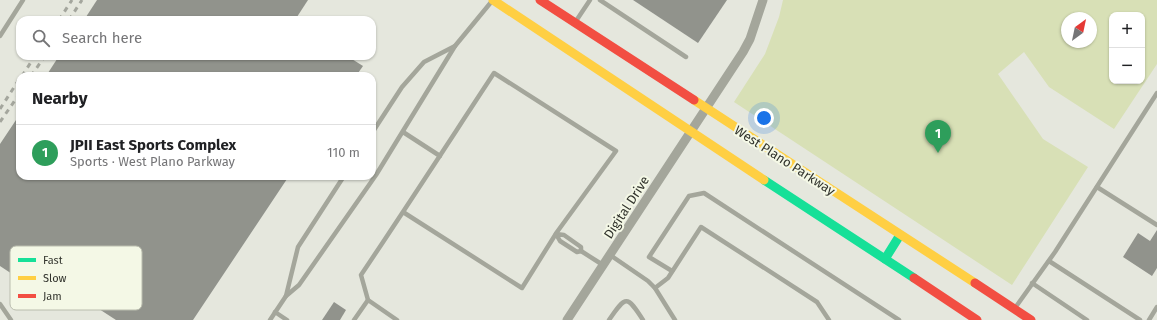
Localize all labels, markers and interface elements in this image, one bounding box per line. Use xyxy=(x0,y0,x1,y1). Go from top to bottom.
north arrow xyxy=(1061,12,1097,48)
map controls xyxy=(1109,12,1145,84)
button: + xyxy=(1109,12,1145,48)
search box xyxy=(16,16,376,60)
icon: search xyxy=(30,27,52,49)
text: Search here xyxy=(62,29,142,47)
button: − xyxy=(1109,48,1145,84)
text: Nearby xyxy=(32,88,87,109)
your location xyxy=(754,108,774,128)
pin: 1 xyxy=(925,120,951,153)
street label: West Plano Parkway xyxy=(732,122,838,199)
text: JPII East Sports Complex xyxy=(70,136,236,154)
text: 1 xyxy=(42,145,48,160)
text: 110 m xyxy=(327,145,360,160)
text: Sports · West Plano Parkway xyxy=(70,154,235,169)
street label: Digital Drive xyxy=(601,173,652,241)
legend xyxy=(10,246,142,310)
text: Fast xyxy=(43,254,63,267)
text: Slow xyxy=(43,272,67,285)
text: Jam xyxy=(43,290,62,303)

